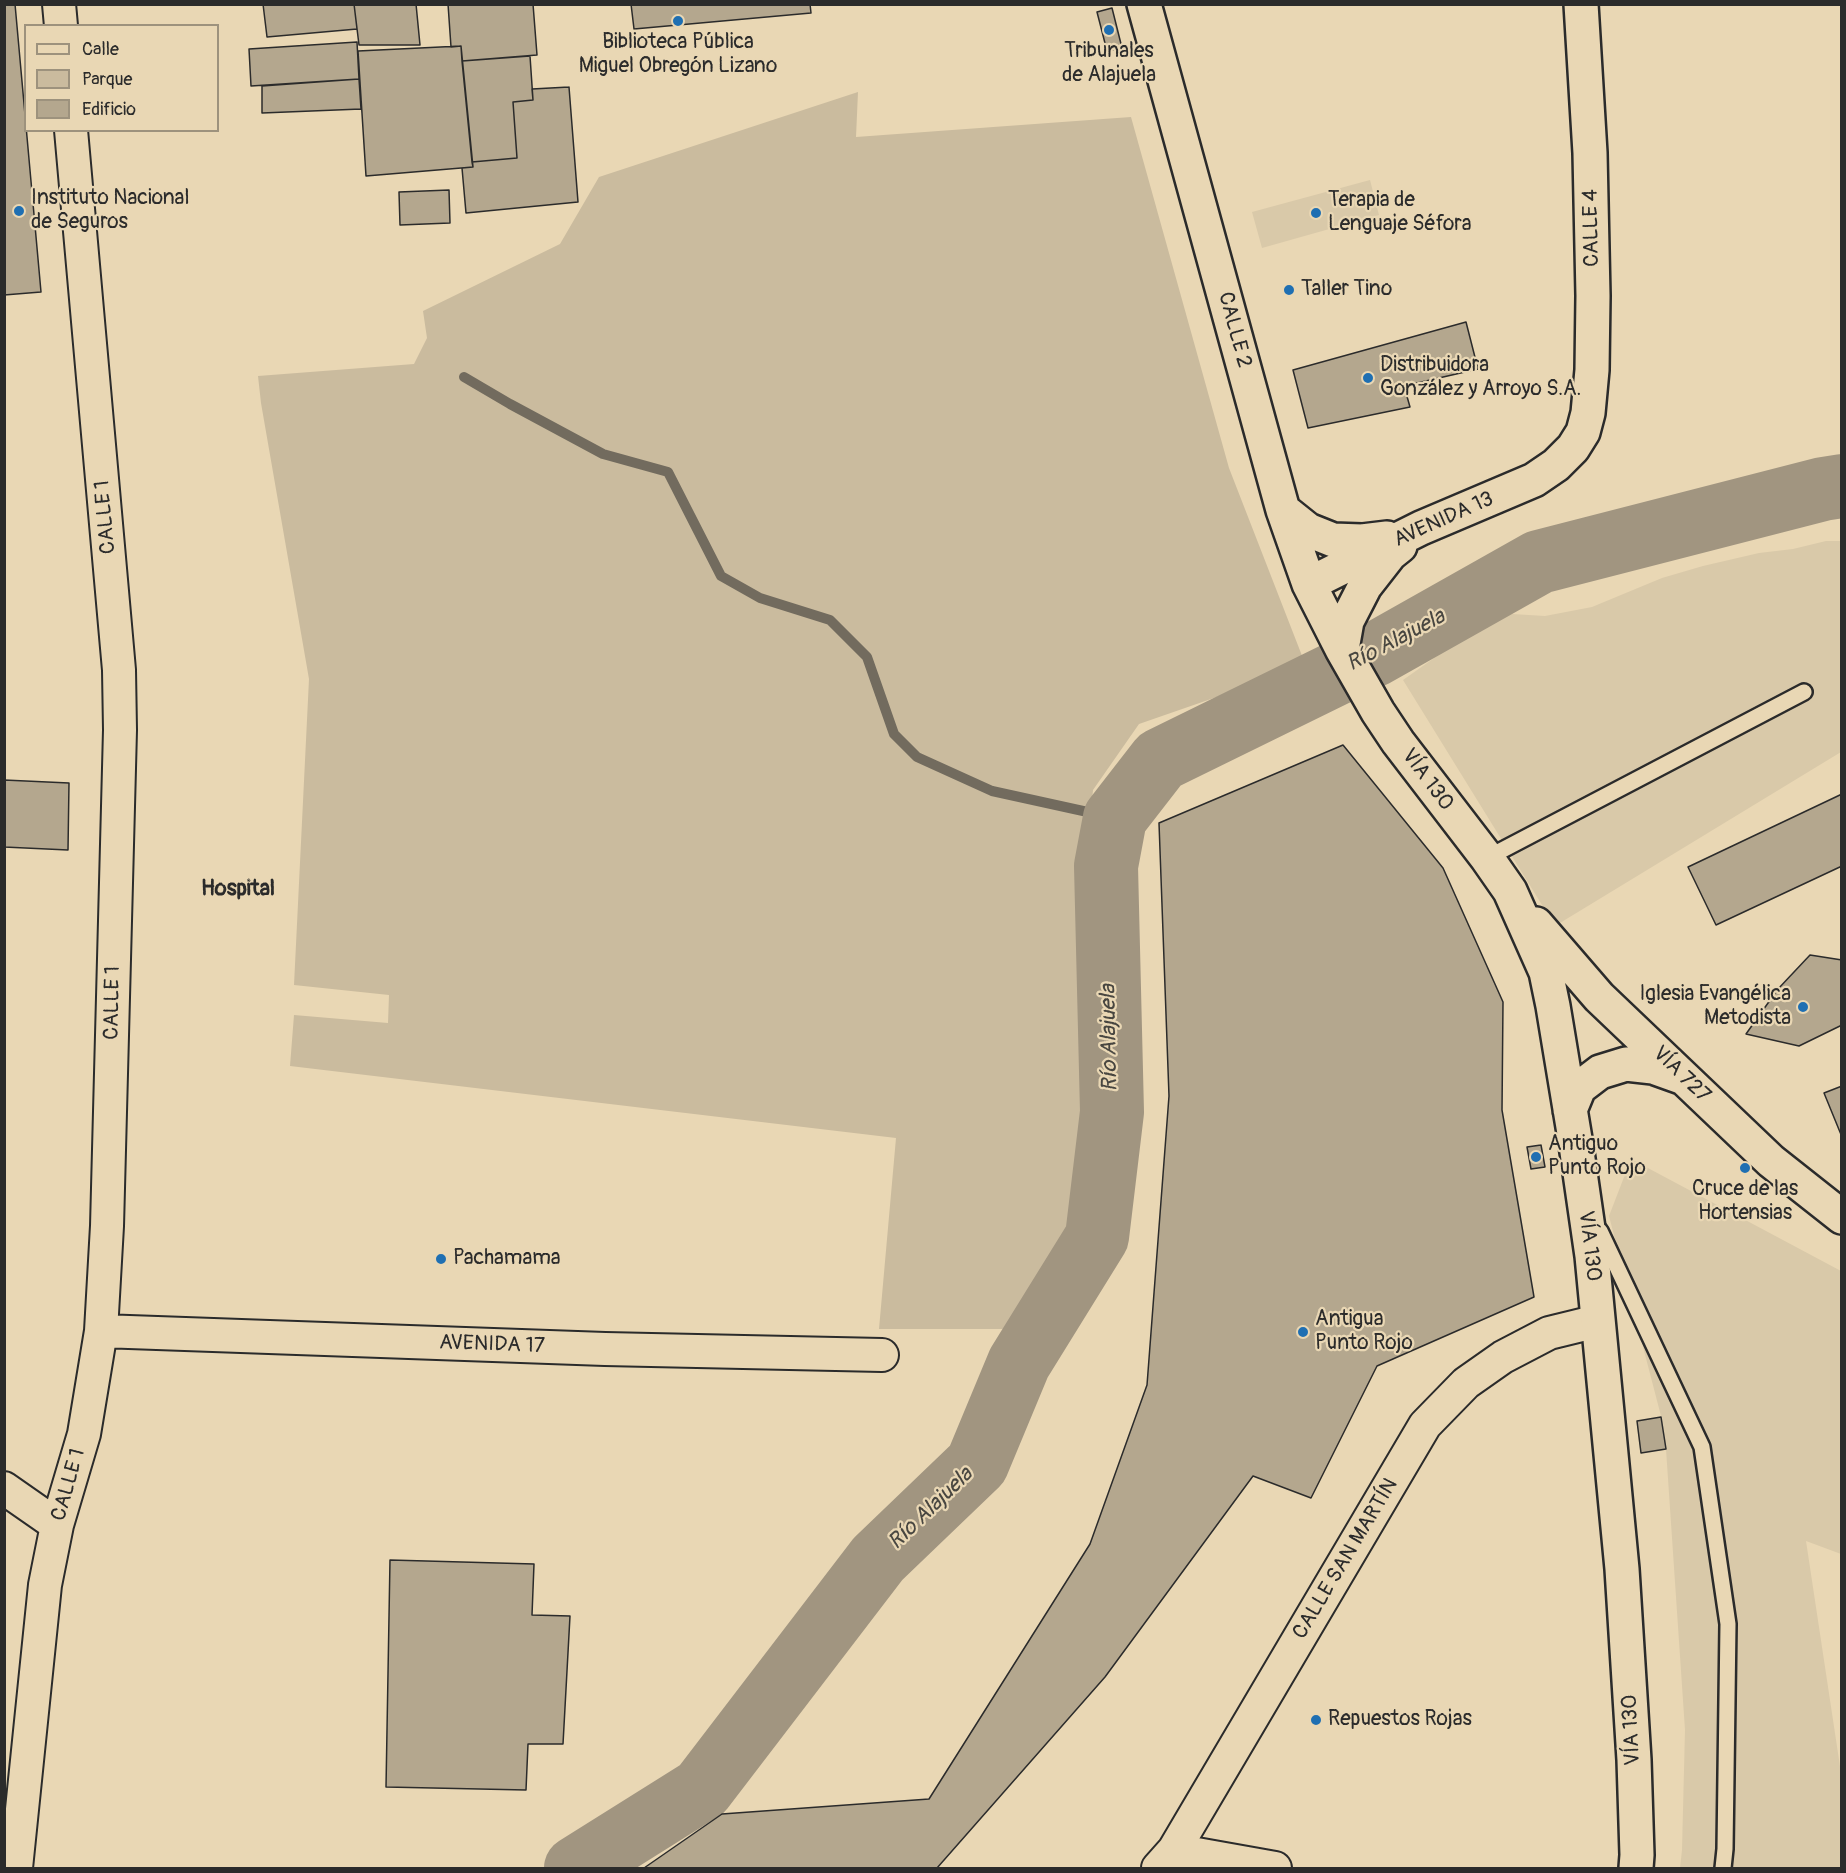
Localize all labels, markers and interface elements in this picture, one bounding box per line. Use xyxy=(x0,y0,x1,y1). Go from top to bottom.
marker: Biblioteca Pública Miguel Obregón Lizano xyxy=(671,14,685,28)
marker: Tribunales de Alajuela xyxy=(1102,23,1116,37)
legend xyxy=(24,24,219,132)
place label: Biblioteca Pública Miguel Obregón Lizano xyxy=(579,30,777,80)
text: Calle xyxy=(82,38,119,61)
place label: Tribunales de Alajuela xyxy=(1062,39,1156,89)
text: Parque xyxy=(82,68,132,91)
text: Edificio xyxy=(82,98,136,121)
place label: Instituto Nacional de Seguros xyxy=(31,186,189,236)
place label: Terapia de Lenguaje Séfora xyxy=(1328,188,1472,238)
street label: CALLE 4 xyxy=(1579,189,1605,267)
marker: Instituto Nacional de Seguros xyxy=(12,204,26,218)
marker: Terapia de Lenguaje Séfora xyxy=(1309,206,1323,220)
place label: Taller Tino xyxy=(1301,277,1392,303)
marker: Taller Tino xyxy=(1282,283,1296,297)
street label: CALLE 2 xyxy=(1212,289,1256,371)
place label: Distribuidora González y Arroyo S.A. xyxy=(1380,353,1581,403)
marker: Distribuidora González y Arroyo S.A. xyxy=(1361,371,1375,385)
street label: CALLE 1 xyxy=(90,479,122,555)
street label: AVENIDA 13 xyxy=(1390,487,1498,553)
water label: Río Alajuela xyxy=(1342,604,1450,678)
street label: VÍA 130 xyxy=(1396,744,1458,816)
district label: Hospital xyxy=(201,876,275,902)
street label: CALLE 1 xyxy=(100,966,126,1040)
place label: Iglesia Evangélica Metodista xyxy=(1639,982,1791,1032)
water label: Río Alajuela xyxy=(1096,984,1124,1092)
marker: Iglesia Evangélica Metodista xyxy=(1796,1000,1810,1014)
street label: VÍA 727 xyxy=(1647,1041,1715,1109)
place label: Antiguo Punto Rojo xyxy=(1548,1132,1646,1182)
marker: Antiguo Punto Rojo xyxy=(1529,1150,1543,1164)
marker: Cruce de las Hortensias xyxy=(1738,1161,1752,1175)
place label: Cruce de las Hortensias xyxy=(1692,1177,1798,1227)
street label: VÍA 130 xyxy=(1572,1209,1606,1283)
place label: Pachamama xyxy=(453,1246,561,1272)
marker: Pachamama xyxy=(434,1252,448,1266)
place label: Antigua Punto Rojo xyxy=(1315,1307,1413,1357)
marker: Antigua Punto Rojo xyxy=(1296,1325,1310,1339)
street label: AVENIDA 17 xyxy=(439,1331,545,1359)
street label: CALLE 1 xyxy=(47,1446,91,1524)
water label: Río Alajuela xyxy=(883,1462,979,1556)
street label: CALLE SAN MARTÍN xyxy=(1288,1474,1404,1644)
street label: VÍA 130 xyxy=(1618,1694,1646,1766)
place label: Repuestos Rojas xyxy=(1328,1707,1472,1733)
marker: Repuestos Rojas xyxy=(1309,1713,1323,1727)

